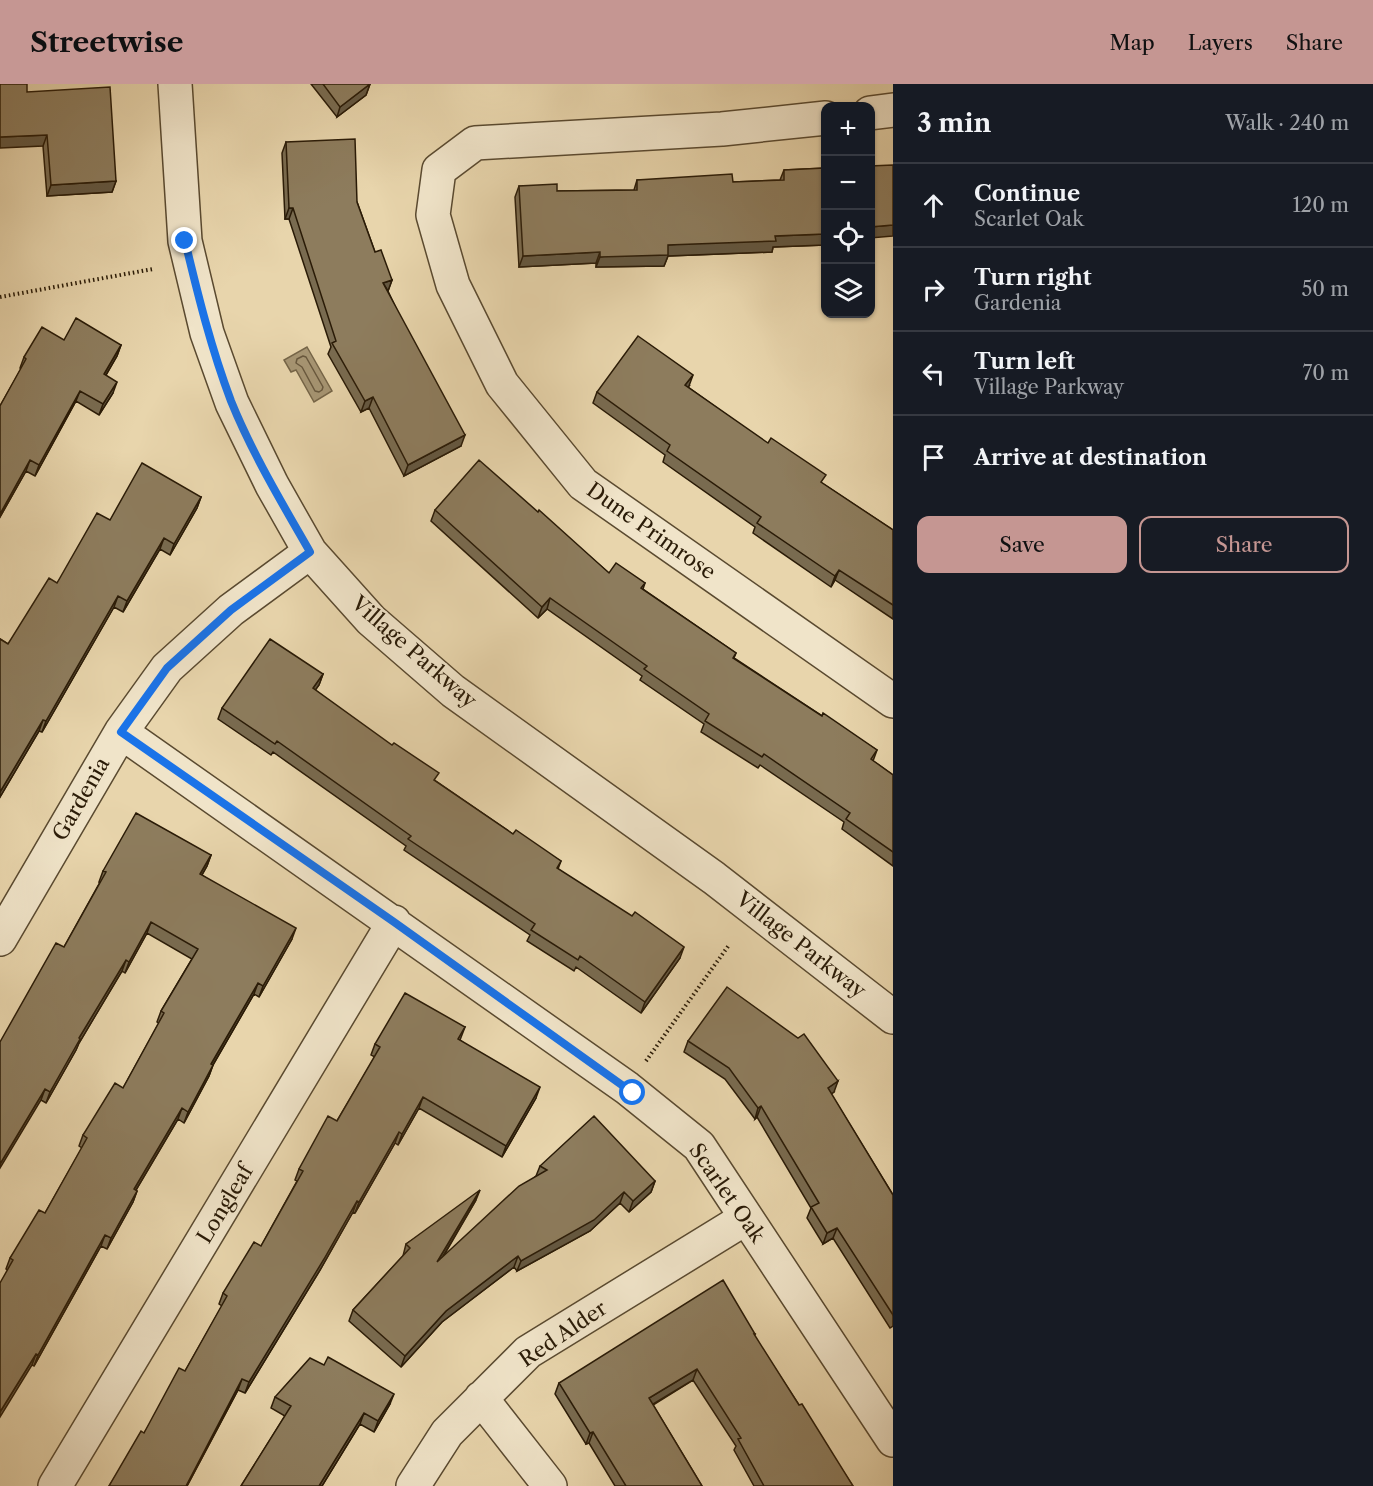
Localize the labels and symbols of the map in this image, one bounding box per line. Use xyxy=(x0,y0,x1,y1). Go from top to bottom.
route end xyxy=(171,227,197,253)
street label: Dune Primrose xyxy=(582,477,721,584)
street label: Village Parkway xyxy=(346,590,482,713)
street label: Gardenia xyxy=(47,752,115,845)
street label: Village Parkway xyxy=(731,886,871,1003)
route start xyxy=(619,1079,645,1105)
street label: Scarlet Oak xyxy=(684,1138,771,1248)
street label: Longleaf xyxy=(191,1158,259,1248)
street label: Red Alder xyxy=(514,1295,611,1372)

